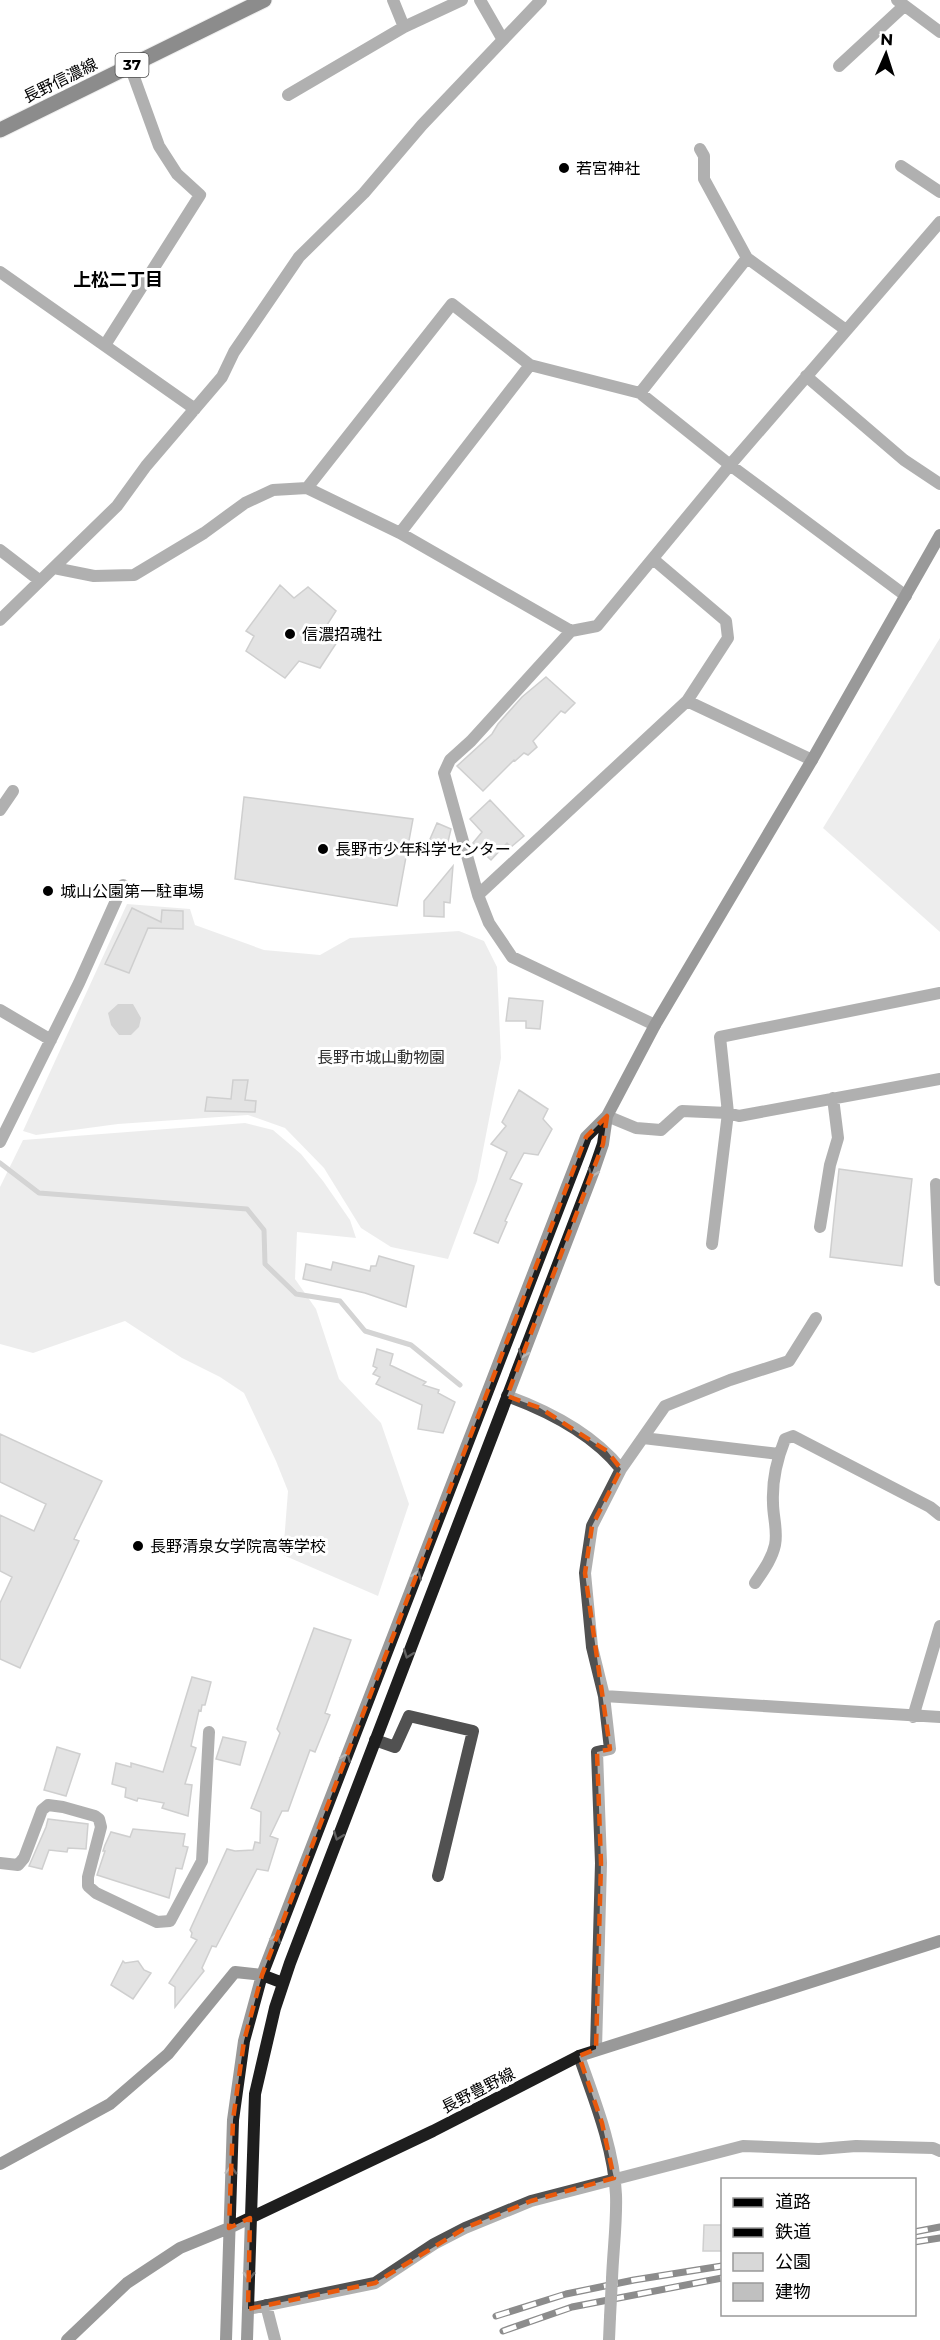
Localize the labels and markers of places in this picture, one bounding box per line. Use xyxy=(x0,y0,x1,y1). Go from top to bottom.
place label: 若宮神社 xyxy=(576,159,640,178)
marker: 若宮神社 xyxy=(557,161,571,175)
place label: 信濃招魂社 xyxy=(302,625,382,644)
marker: 信濃招魂社 xyxy=(283,627,297,641)
place label: 長野市少年科学センター xyxy=(335,840,511,859)
marker: 長野市少年科学センター xyxy=(316,842,330,856)
place label: 城山公園第一駐車場 xyxy=(60,882,204,901)
marker: 城山公園第一駐車場 xyxy=(41,884,55,898)
place label: 長野清泉女学院高等学校 xyxy=(150,1537,326,1556)
marker: 長野清泉女学院高等学校 xyxy=(131,1539,145,1553)

